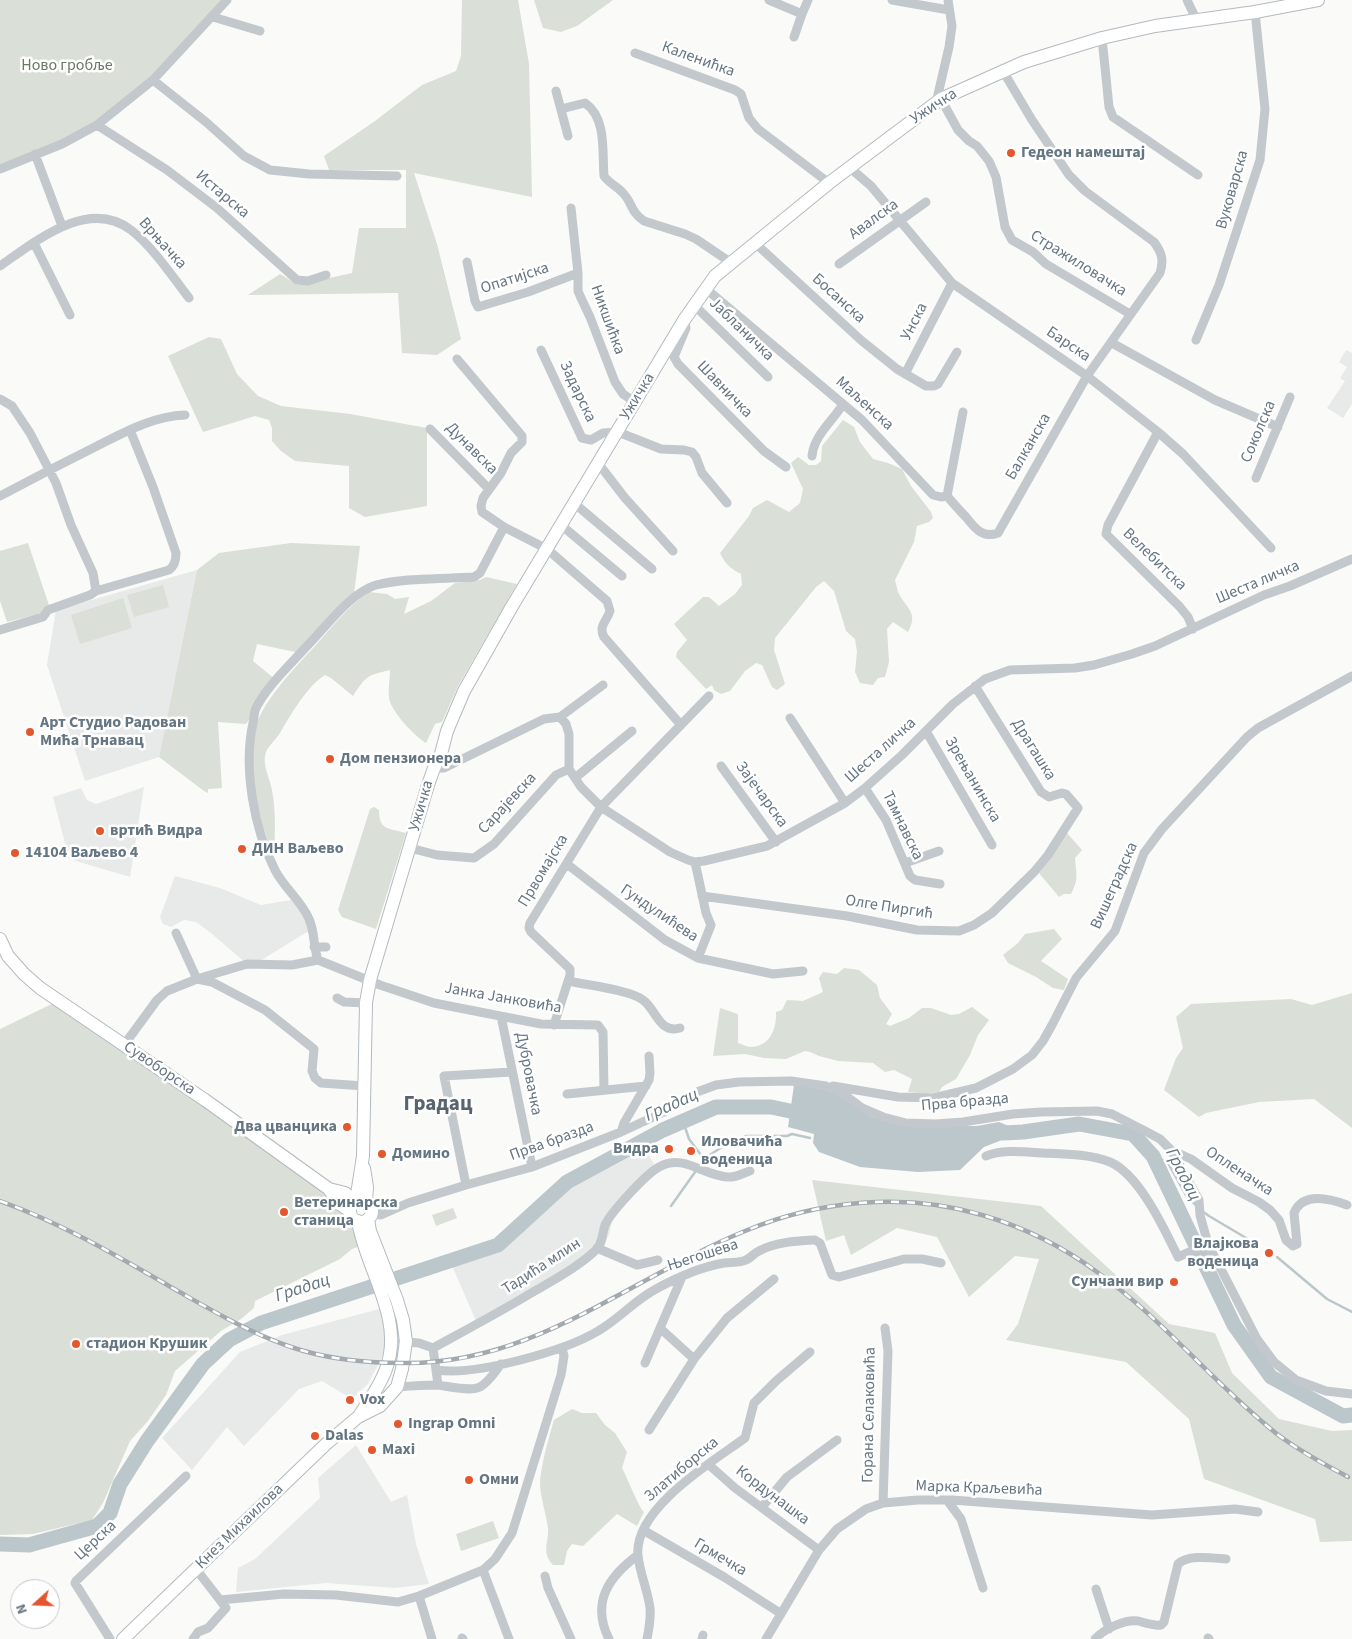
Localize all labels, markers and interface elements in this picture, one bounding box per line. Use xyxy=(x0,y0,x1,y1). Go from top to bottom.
street label: Каленићка xyxy=(659,38,737,82)
park label: Ново гробље xyxy=(21,56,113,76)
street label: Ужичка xyxy=(907,85,961,129)
place label: Гедеон намештај xyxy=(1021,143,1145,163)
marker: Гедеон намештај xyxy=(1005,147,1017,159)
street label: Вуковарска xyxy=(1213,148,1253,232)
street label: Истарска xyxy=(191,167,253,223)
street label: Авалска xyxy=(845,196,903,244)
street label: Врњачка xyxy=(134,214,190,274)
street label: Стражиловачка xyxy=(1026,227,1130,301)
street label: Опатијска xyxy=(478,259,552,299)
street label: Босанска xyxy=(807,270,869,328)
street label: Никшићка xyxy=(586,282,628,358)
street label: Јабланичка xyxy=(705,294,777,366)
street label: Унска xyxy=(897,300,933,344)
street label: Барска xyxy=(1042,323,1094,367)
street label: Шавничка xyxy=(692,357,756,423)
street label: Задарска xyxy=(554,358,600,426)
street label: Ужичка xyxy=(616,370,660,424)
street label: Маљенска xyxy=(831,373,897,435)
street label: Соколска xyxy=(1237,398,1281,466)
street label: Балканска xyxy=(1002,410,1056,484)
street label: Дунавска xyxy=(441,419,501,479)
street label: Велебитска xyxy=(1118,525,1190,595)
street label: Шеста личка xyxy=(1213,557,1303,609)
place label: Арт Студио Радован Мића Трнавац xyxy=(40,713,186,751)
street label: Шеста личка xyxy=(842,714,920,788)
street label: Драгашка xyxy=(1007,716,1059,784)
marker: Арт Студио Радован Мића Трнавац xyxy=(24,726,36,738)
street label: Зрењанинска xyxy=(940,734,1004,826)
place label: Дом пензионера xyxy=(340,749,461,769)
marker: Дом пензионера xyxy=(324,753,336,765)
street label: Зајечарска xyxy=(731,758,791,832)
street label: Сарајевска xyxy=(475,769,541,839)
street label: Ужичка xyxy=(406,778,438,834)
street label: Тамнавска xyxy=(877,789,927,863)
place label: вртић Видра xyxy=(110,821,203,841)
marker: вртић Видра xyxy=(94,825,106,837)
street label: Првомајска xyxy=(515,831,573,911)
place label: ДИН Ваљево xyxy=(252,839,344,859)
street label: Вишеградска xyxy=(1087,839,1143,933)
place label: 14104 Ваљево 4 xyxy=(25,843,138,863)
marker: ДИН Ваљево xyxy=(236,843,248,855)
marker: 14104 Ваљево 4 xyxy=(9,847,21,859)
street label: Гундулићева xyxy=(616,881,702,947)
street label: Олге Пиргић xyxy=(844,892,934,924)
street label: Јанка Јанковића xyxy=(443,979,563,1019)
street label: Дубровачка xyxy=(511,1031,545,1117)
street label: Сувоборска xyxy=(119,1038,199,1100)
water label: Градац xyxy=(642,1085,702,1127)
street label: Прва бразда xyxy=(920,1090,1010,1116)
district label: Градац xyxy=(404,1092,472,1118)
place label: Два цванцика xyxy=(234,1117,337,1137)
street label: Прва бразда xyxy=(507,1118,597,1166)
marker: Два цванцика xyxy=(341,1121,353,1133)
place label: Иловачића воденица xyxy=(701,1132,782,1170)
place label: Видра xyxy=(613,1139,659,1159)
marker: Видра xyxy=(663,1143,675,1155)
street label: Опленачка xyxy=(1201,1143,1277,1201)
place label: Домино xyxy=(392,1144,450,1164)
marker: Иловачића воденица xyxy=(685,1145,697,1157)
water label: Градац xyxy=(1160,1145,1204,1205)
marker: Домино xyxy=(376,1148,388,1160)
place label: Ветеринарска станица xyxy=(294,1193,398,1231)
marker: Ветеринарска станица xyxy=(278,1206,290,1218)
place label: Влајкова воденица xyxy=(1187,1234,1259,1272)
street label: Тадића млин xyxy=(499,1235,585,1299)
street label: Његошева xyxy=(665,1236,741,1276)
marker: Влајкова воденица xyxy=(1263,1247,1275,1259)
water label: Градац xyxy=(273,1270,333,1308)
place label: Сунчани вир xyxy=(1071,1272,1164,1292)
marker: Сунчани вир xyxy=(1168,1276,1180,1288)
place label: стадион Крушик xyxy=(86,1334,207,1354)
marker: стадион Крушик xyxy=(70,1338,82,1350)
street label: Горана Селаковића xyxy=(859,1347,881,1483)
place label: Vox xyxy=(360,1390,385,1410)
marker: Vox xyxy=(344,1394,356,1406)
place label: Ingrap Omni xyxy=(408,1414,495,1434)
marker: Ingrap Omni xyxy=(392,1418,404,1430)
place label: Dalas xyxy=(325,1426,364,1446)
marker: Dalas xyxy=(309,1430,321,1442)
street label: Златиборска xyxy=(641,1433,723,1507)
place label: Maxi xyxy=(382,1440,415,1460)
marker: Maxi xyxy=(366,1444,378,1456)
street label: Кордунашка xyxy=(731,1462,813,1530)
place label: Омни xyxy=(479,1470,519,1490)
marker: Омни xyxy=(463,1474,475,1486)
street label: Марка Краљевића xyxy=(915,1477,1043,1501)
street label: Кнез Михаилова xyxy=(192,1480,288,1574)
street label: Церска xyxy=(71,1517,121,1565)
street label: Грмечка xyxy=(690,1535,750,1581)
north arrow xyxy=(10,1579,60,1629)
text: N xyxy=(11,1601,33,1617)

